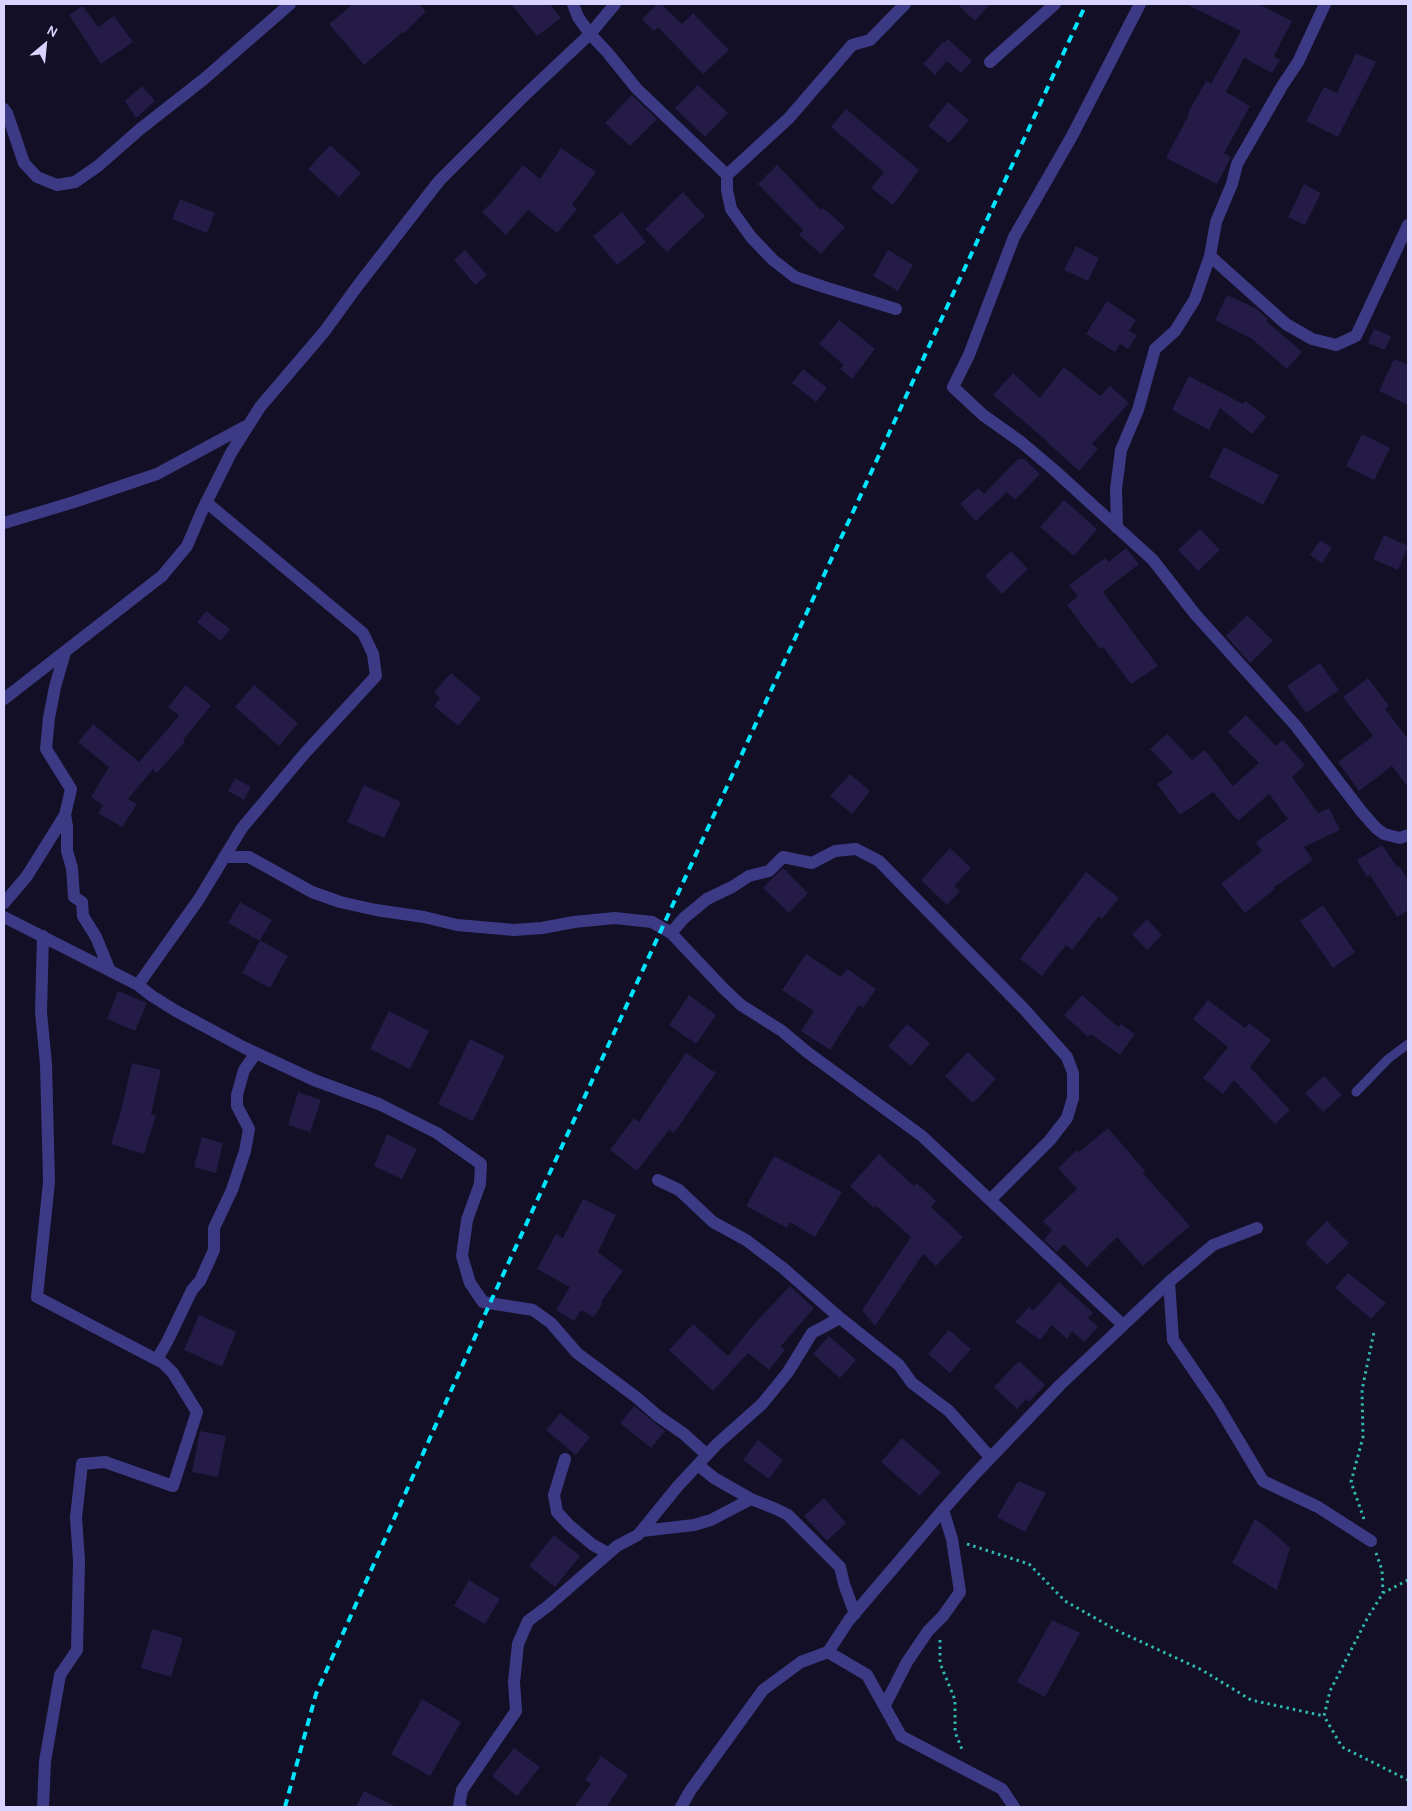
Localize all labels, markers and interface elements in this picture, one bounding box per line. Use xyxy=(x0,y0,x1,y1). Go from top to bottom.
north arrow xyxy=(20,20,70,70)
text: N xyxy=(44,21,61,41)

